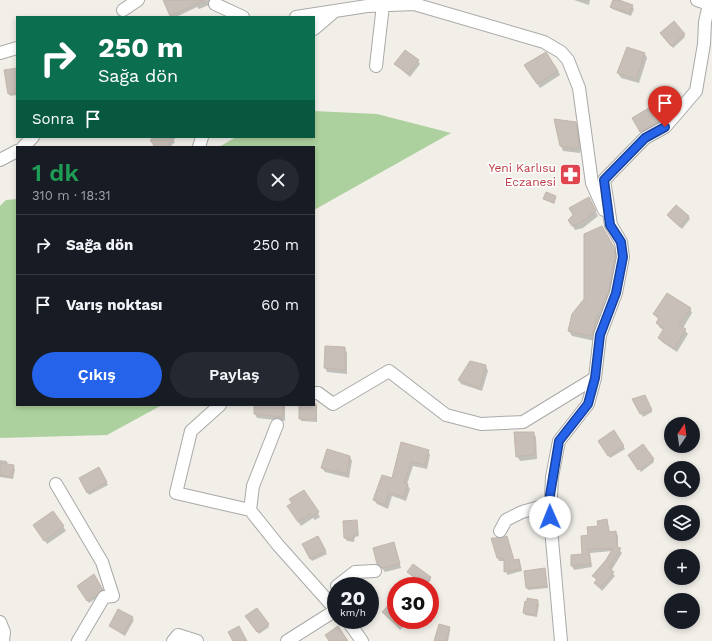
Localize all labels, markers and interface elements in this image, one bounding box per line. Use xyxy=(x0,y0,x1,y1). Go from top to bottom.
text: 250 m xyxy=(98,31,183,64)
icon: right xyxy=(32,32,84,84)
text: Sağa dön xyxy=(98,65,178,86)
pin xyxy=(648,86,682,127)
icon: arrive xyxy=(654,92,676,114)
icon: arrive xyxy=(82,108,104,130)
text: Sonra xyxy=(32,110,74,128)
text: 1 dk xyxy=(32,159,79,187)
button: close xyxy=(257,159,299,201)
place label: Yeni Karlısu Eczanesi xyxy=(488,161,556,189)
pharmacy icon: Yeni Karlısu Eczanesi xyxy=(558,162,584,188)
text: 310 m · 18:31 xyxy=(32,188,111,203)
icon: right xyxy=(32,234,54,256)
text: Sağa dön xyxy=(66,236,133,254)
text: 250 m xyxy=(253,236,299,254)
icon: arrive xyxy=(32,294,54,316)
text: Varış noktası xyxy=(66,296,163,314)
text: 60 m xyxy=(261,296,299,314)
button: Çıkış xyxy=(32,352,162,398)
button: Paylaş xyxy=(170,352,299,398)
north arrow xyxy=(664,417,700,453)
map controls xyxy=(664,417,700,629)
button: search xyxy=(664,461,700,497)
position arrow xyxy=(529,496,571,538)
button: layers xyxy=(664,505,700,541)
button: + xyxy=(664,549,700,585)
speed limit sign: 30 xyxy=(387,577,439,629)
text: 20 xyxy=(341,586,365,610)
button: − xyxy=(664,593,700,629)
text: km/h xyxy=(340,607,366,618)

